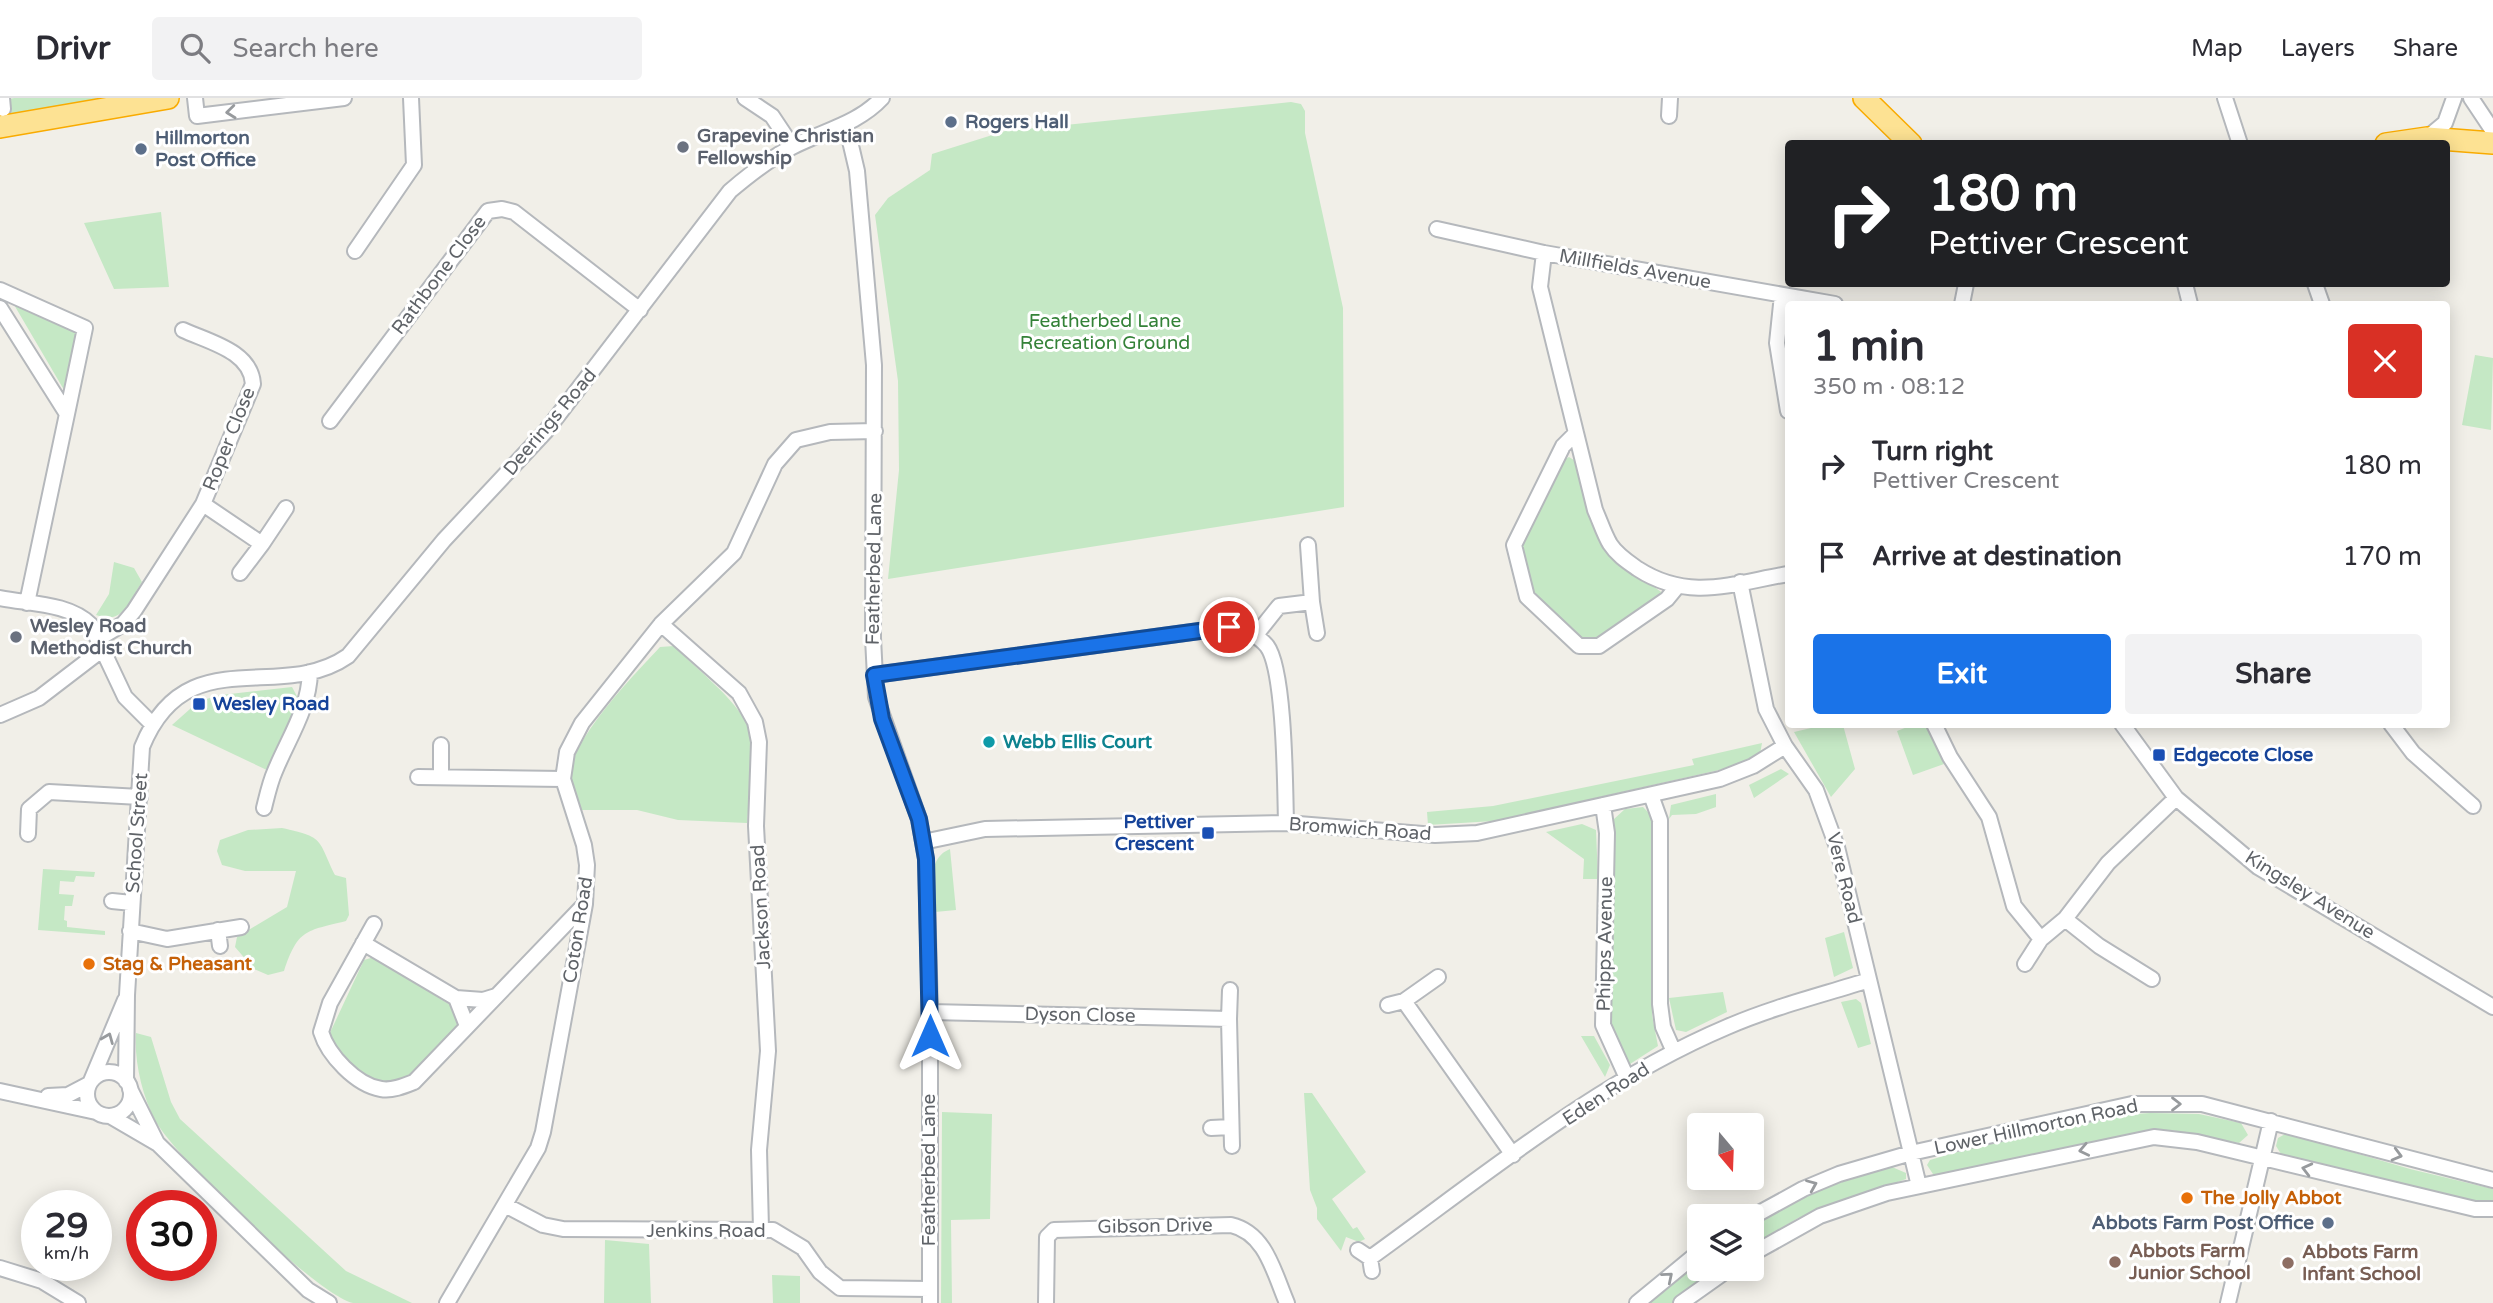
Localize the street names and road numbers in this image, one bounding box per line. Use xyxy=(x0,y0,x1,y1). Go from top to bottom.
street label: Rathbone Close xyxy=(387,211,491,339)
street label: Millfields Avenue xyxy=(1557,245,1713,293)
street label: Deerings Road xyxy=(499,364,601,480)
street label: Roper Close xyxy=(198,384,260,494)
street label: Featherbed Lane xyxy=(862,493,886,645)
street label: School Street xyxy=(122,772,152,894)
street label: Bromwich Road xyxy=(1288,813,1432,845)
street label: Vere Road xyxy=(1822,830,1866,926)
street label: Jackson Road xyxy=(747,844,775,970)
street label: Kingsley Avenue xyxy=(2241,846,2379,944)
street label: Coton Road xyxy=(559,875,597,985)
street label: Phipps Avenue xyxy=(1593,876,1617,1012)
street label: Dyson Close xyxy=(1024,1003,1136,1027)
street label: Eden Road xyxy=(1559,1058,1653,1130)
street label: Featherbed Lane xyxy=(918,1094,940,1246)
street label: Lower Hillmorton Road xyxy=(1932,1095,2140,1159)
street label: Gibson Drive xyxy=(1097,1214,1213,1238)
street label: Jenkins Road xyxy=(646,1220,766,1242)

